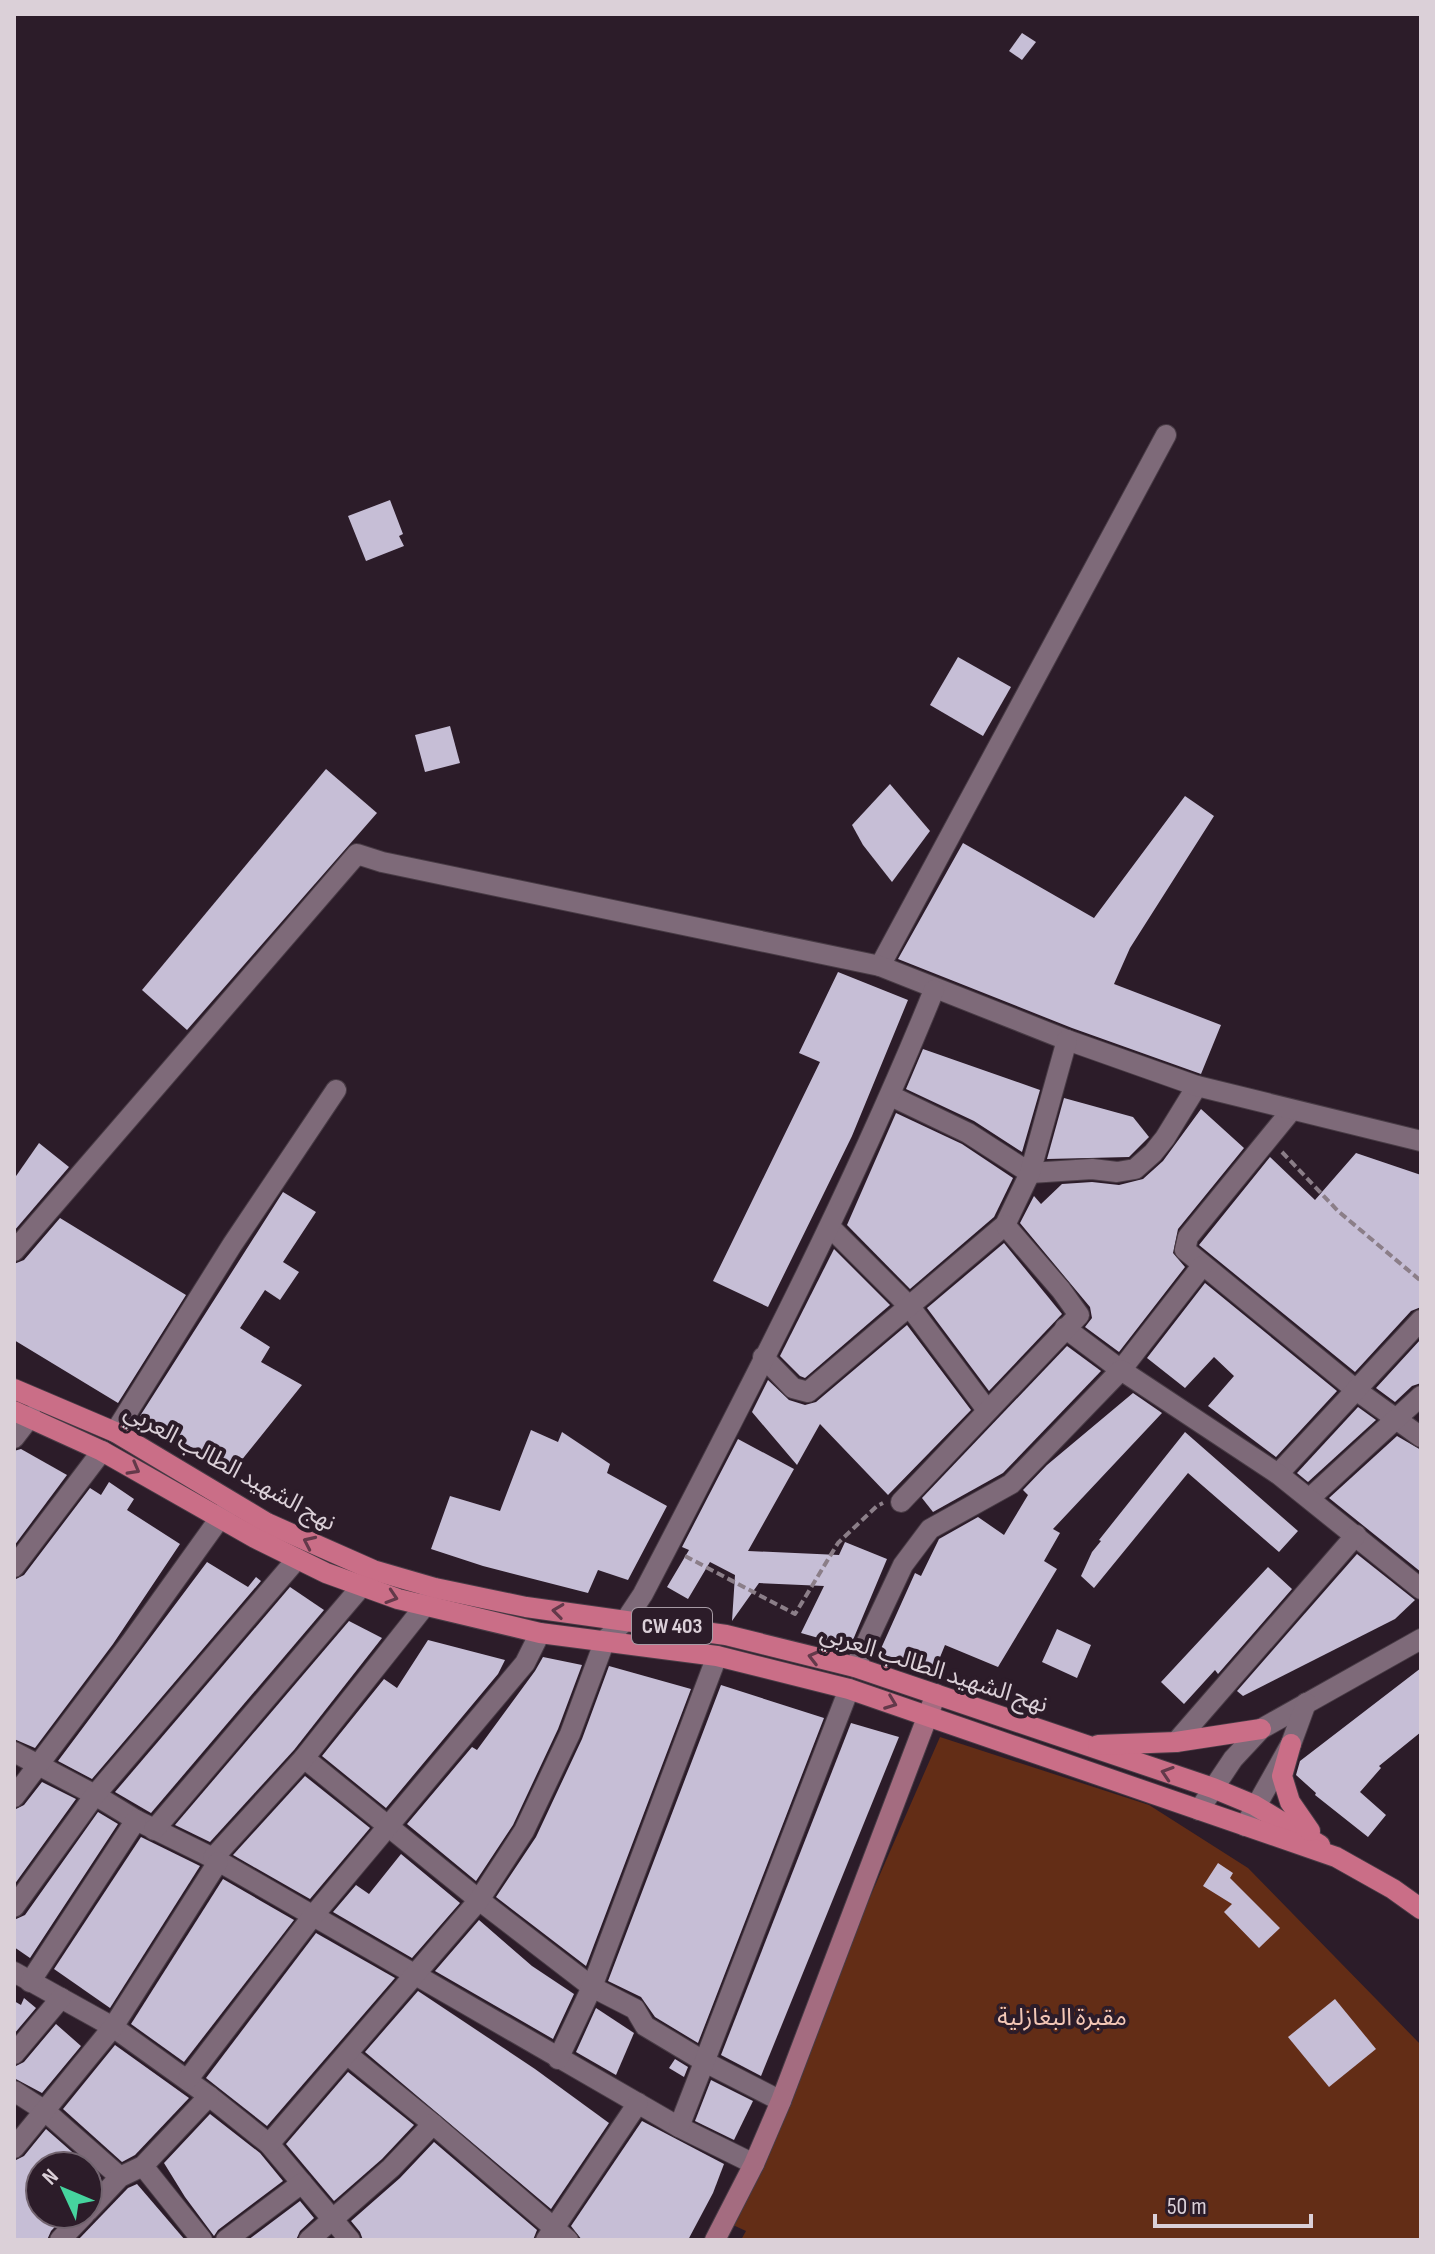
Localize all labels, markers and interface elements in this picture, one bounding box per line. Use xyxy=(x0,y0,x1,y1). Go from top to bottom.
street label: نهج الشهيد الطالب العربي xyxy=(117,1397,341,1540)
one-way arrow xyxy=(126,1459,140,1475)
one-way arrow xyxy=(303,1536,317,1552)
one-way arrow xyxy=(384,1588,398,1604)
one-way arrow xyxy=(551,1602,564,1619)
road number: CW 403 xyxy=(632,1608,712,1644)
street label: نهج الشهيد الطالب العربي xyxy=(815,1618,1052,1723)
one-way arrow xyxy=(807,1649,821,1666)
one-way arrow xyxy=(883,1693,897,1710)
one-way arrow xyxy=(1161,1766,1174,1782)
park label: مقبرة البغازلية xyxy=(997,2003,1127,2032)
north arrow xyxy=(24,2150,104,2230)
text: N xyxy=(37,2164,64,2191)
scale bar xyxy=(1155,2178,1311,2228)
text: 50 m xyxy=(1167,2192,1207,2221)

